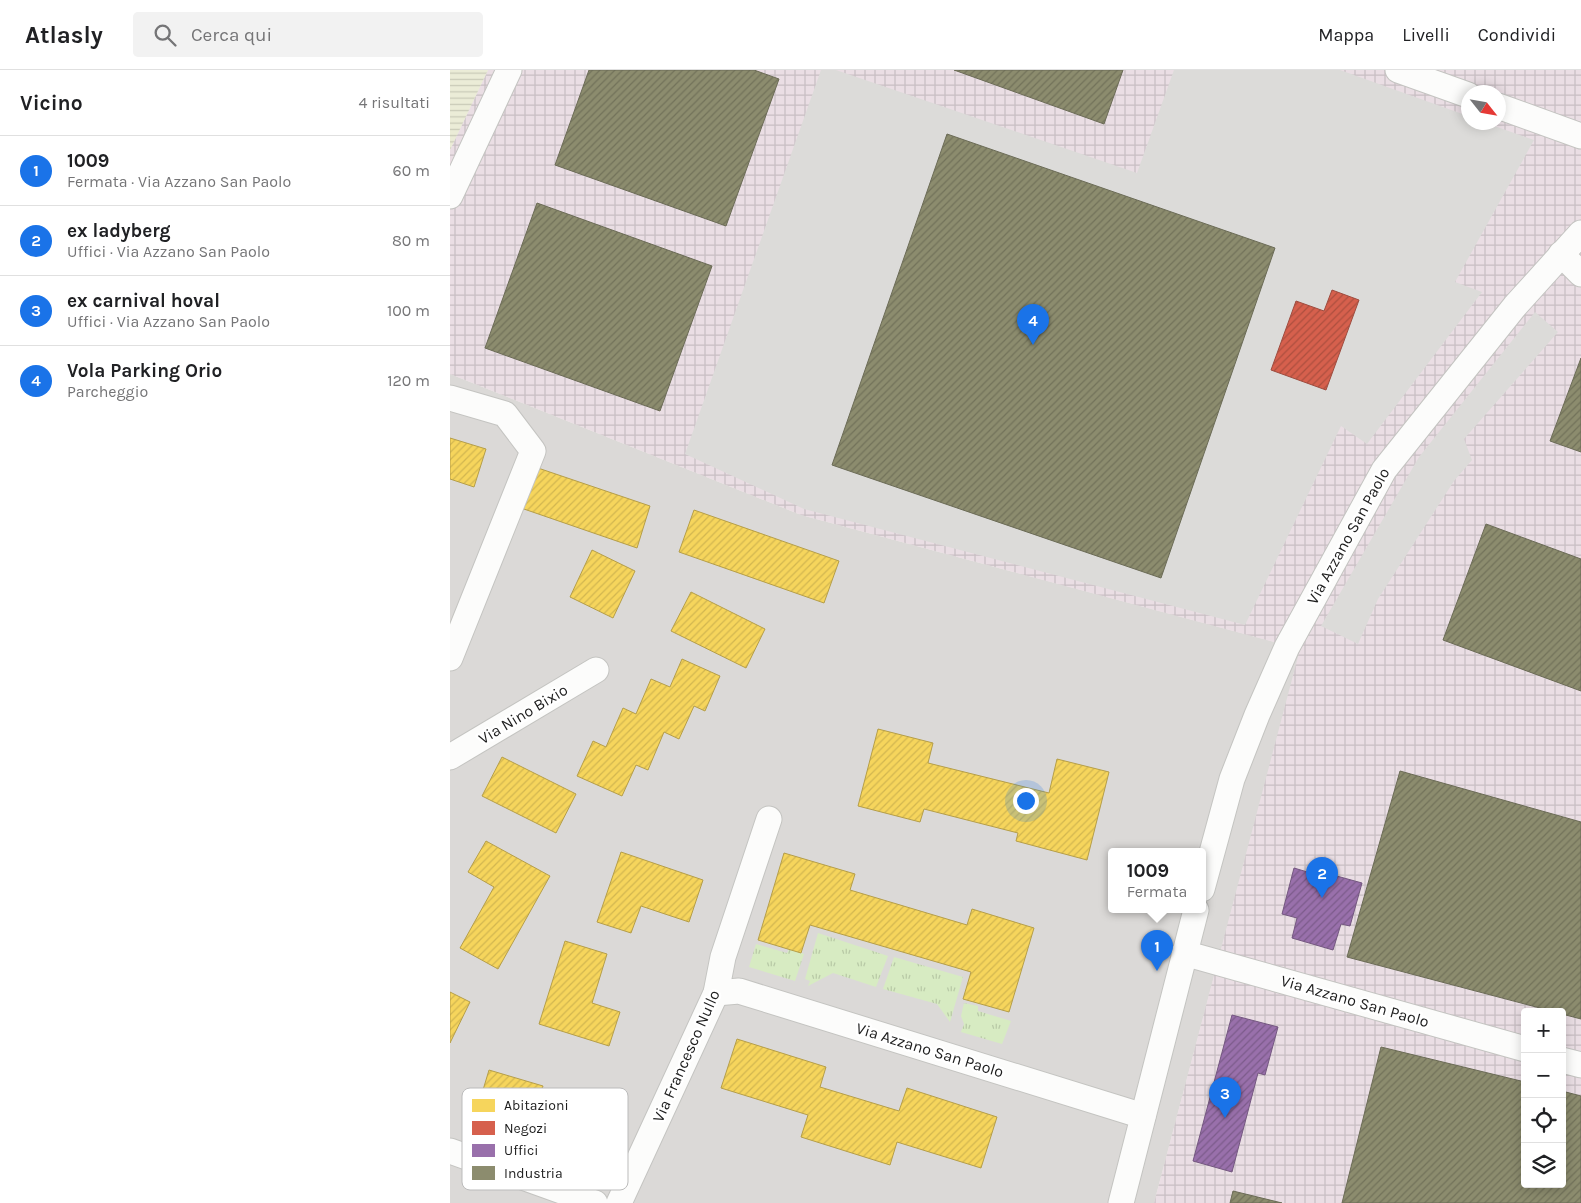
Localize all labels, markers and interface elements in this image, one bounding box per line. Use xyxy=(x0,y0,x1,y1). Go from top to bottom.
search box xyxy=(133,12,483,57)
text: Atlasly xyxy=(25,21,103,49)
icon: search xyxy=(151,21,179,49)
text: Cerca qui xyxy=(191,24,272,46)
text: Mappa xyxy=(1318,24,1374,46)
text: Livelli xyxy=(1402,24,1450,46)
text: Condividi xyxy=(1478,24,1556,46)
north arrow xyxy=(1461,85,1506,130)
text: Vicino xyxy=(20,91,83,115)
text: 4 risultati xyxy=(359,93,430,112)
text: 1009 xyxy=(67,150,109,172)
text: 1 xyxy=(33,161,39,180)
text: 60 m xyxy=(393,161,430,180)
text: Fermata · Via Azzano San Paolo xyxy=(67,172,291,191)
text: ex ladyberg xyxy=(67,220,171,242)
text: 2 xyxy=(31,231,41,250)
text: 80 m xyxy=(392,231,430,250)
text: Uffici · Via Azzano San Paolo xyxy=(67,242,270,261)
text: ex carnival hoval xyxy=(67,290,220,312)
text: 3 xyxy=(31,301,41,320)
text: 100 m xyxy=(387,301,430,320)
pin: 4 xyxy=(1017,304,1049,345)
text: Uffici · Via Azzano San Paolo xyxy=(67,312,270,331)
text: Vola Parking Orio xyxy=(67,360,222,382)
text: 4 xyxy=(31,371,41,390)
text: 120 m xyxy=(387,371,430,390)
text: Parcheggio xyxy=(67,382,148,401)
street label: Via Azzano San Paolo xyxy=(1303,464,1393,608)
street label: Via Nino Bixio xyxy=(475,680,571,748)
your location xyxy=(1013,788,1039,814)
popup xyxy=(1108,848,1206,913)
pin: 2 xyxy=(1306,857,1338,898)
text: 1009 xyxy=(1127,860,1169,882)
text: Fermata xyxy=(1127,882,1187,901)
pin: 1 xyxy=(1141,930,1173,971)
street label: Via Azzano San Paolo xyxy=(1279,971,1431,1031)
street label: Via Francesco Nullo xyxy=(648,987,724,1125)
map controls xyxy=(1521,1008,1566,1188)
button: + xyxy=(1521,1008,1566,1053)
street label: Via Azzano San Paolo xyxy=(854,1019,1006,1081)
button: − xyxy=(1521,1053,1566,1098)
pin: 3 xyxy=(1209,1077,1241,1118)
legend xyxy=(462,1088,628,1190)
text: Abitazioni xyxy=(504,1097,569,1114)
button: locate xyxy=(1521,1098,1566,1143)
text: Negozi xyxy=(504,1120,547,1137)
text: Uffici xyxy=(504,1142,538,1159)
button: layers xyxy=(1521,1143,1566,1188)
text: Industria xyxy=(504,1165,563,1182)

